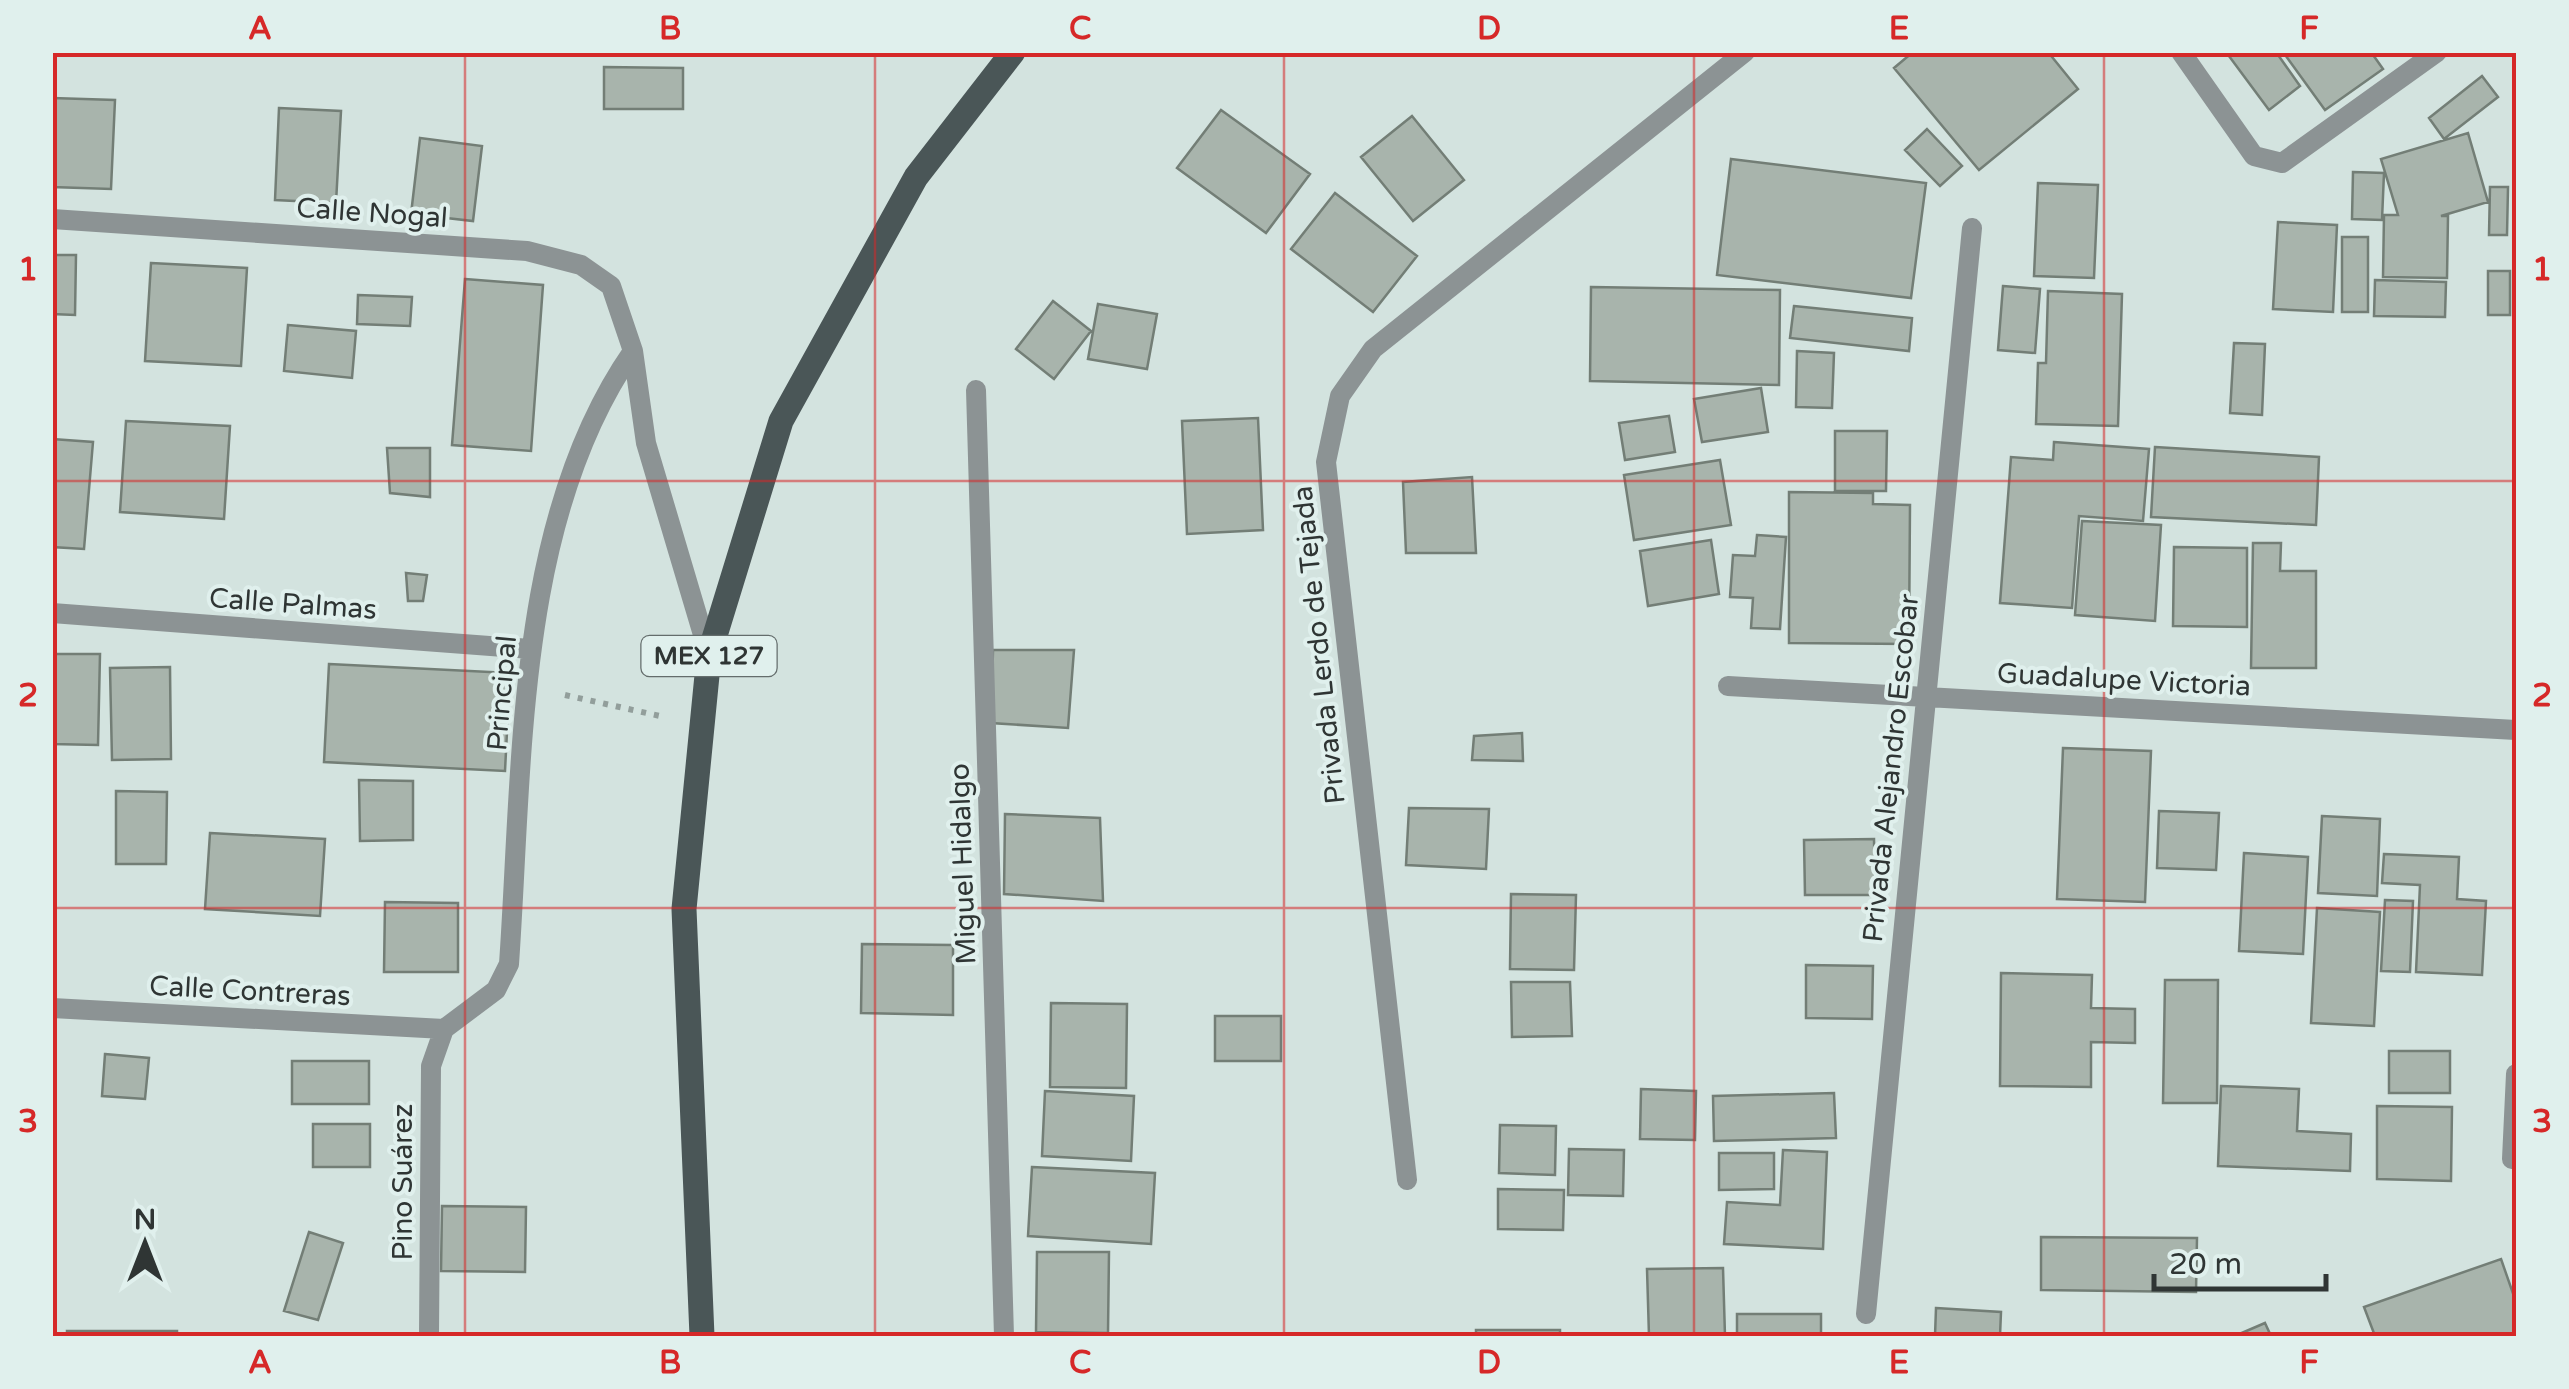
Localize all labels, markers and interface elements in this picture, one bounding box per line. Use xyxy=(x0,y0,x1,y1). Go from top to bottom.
text: A xyxy=(248,10,272,48)
text: B xyxy=(659,10,681,48)
text: C xyxy=(1069,10,1091,48)
text: D xyxy=(1477,10,1501,48)
text: E xyxy=(1889,10,1909,48)
text: F xyxy=(2299,10,2319,48)
street label: Calle Nogal xyxy=(295,191,449,235)
text: 1 xyxy=(18,251,38,289)
text: 1 xyxy=(2532,251,2552,289)
street label: Privada Lerdo de Tejada xyxy=(1285,484,1353,806)
street label: Calle Palmas xyxy=(208,581,378,627)
street label: Privada Alejandro Escobar xyxy=(1856,592,1926,944)
street label: Principal xyxy=(480,634,524,752)
road number: MEX 127 xyxy=(642,636,776,676)
street label: Guadalupe Victoria xyxy=(1996,656,2252,704)
text: 2 xyxy=(18,677,38,715)
text: 2 xyxy=(2532,677,2552,715)
street label: Miguel Hidalgo xyxy=(942,763,984,965)
street label: Calle Contreras xyxy=(148,969,352,1013)
text: 3 xyxy=(18,1103,38,1141)
text: 3 xyxy=(2532,1103,2552,1141)
street label: Pino Suárez xyxy=(386,1104,420,1260)
north arrow xyxy=(95,1194,195,1294)
text: N xyxy=(134,1203,156,1237)
scale bar xyxy=(2154,1229,2326,1291)
text: 20 m xyxy=(2169,1246,2242,1283)
text: A xyxy=(248,1344,272,1382)
text: B xyxy=(659,1344,681,1382)
text: C xyxy=(1069,1344,1091,1382)
text: D xyxy=(1477,1344,1501,1382)
text: E xyxy=(1889,1344,1909,1382)
text: F xyxy=(2299,1344,2319,1382)

